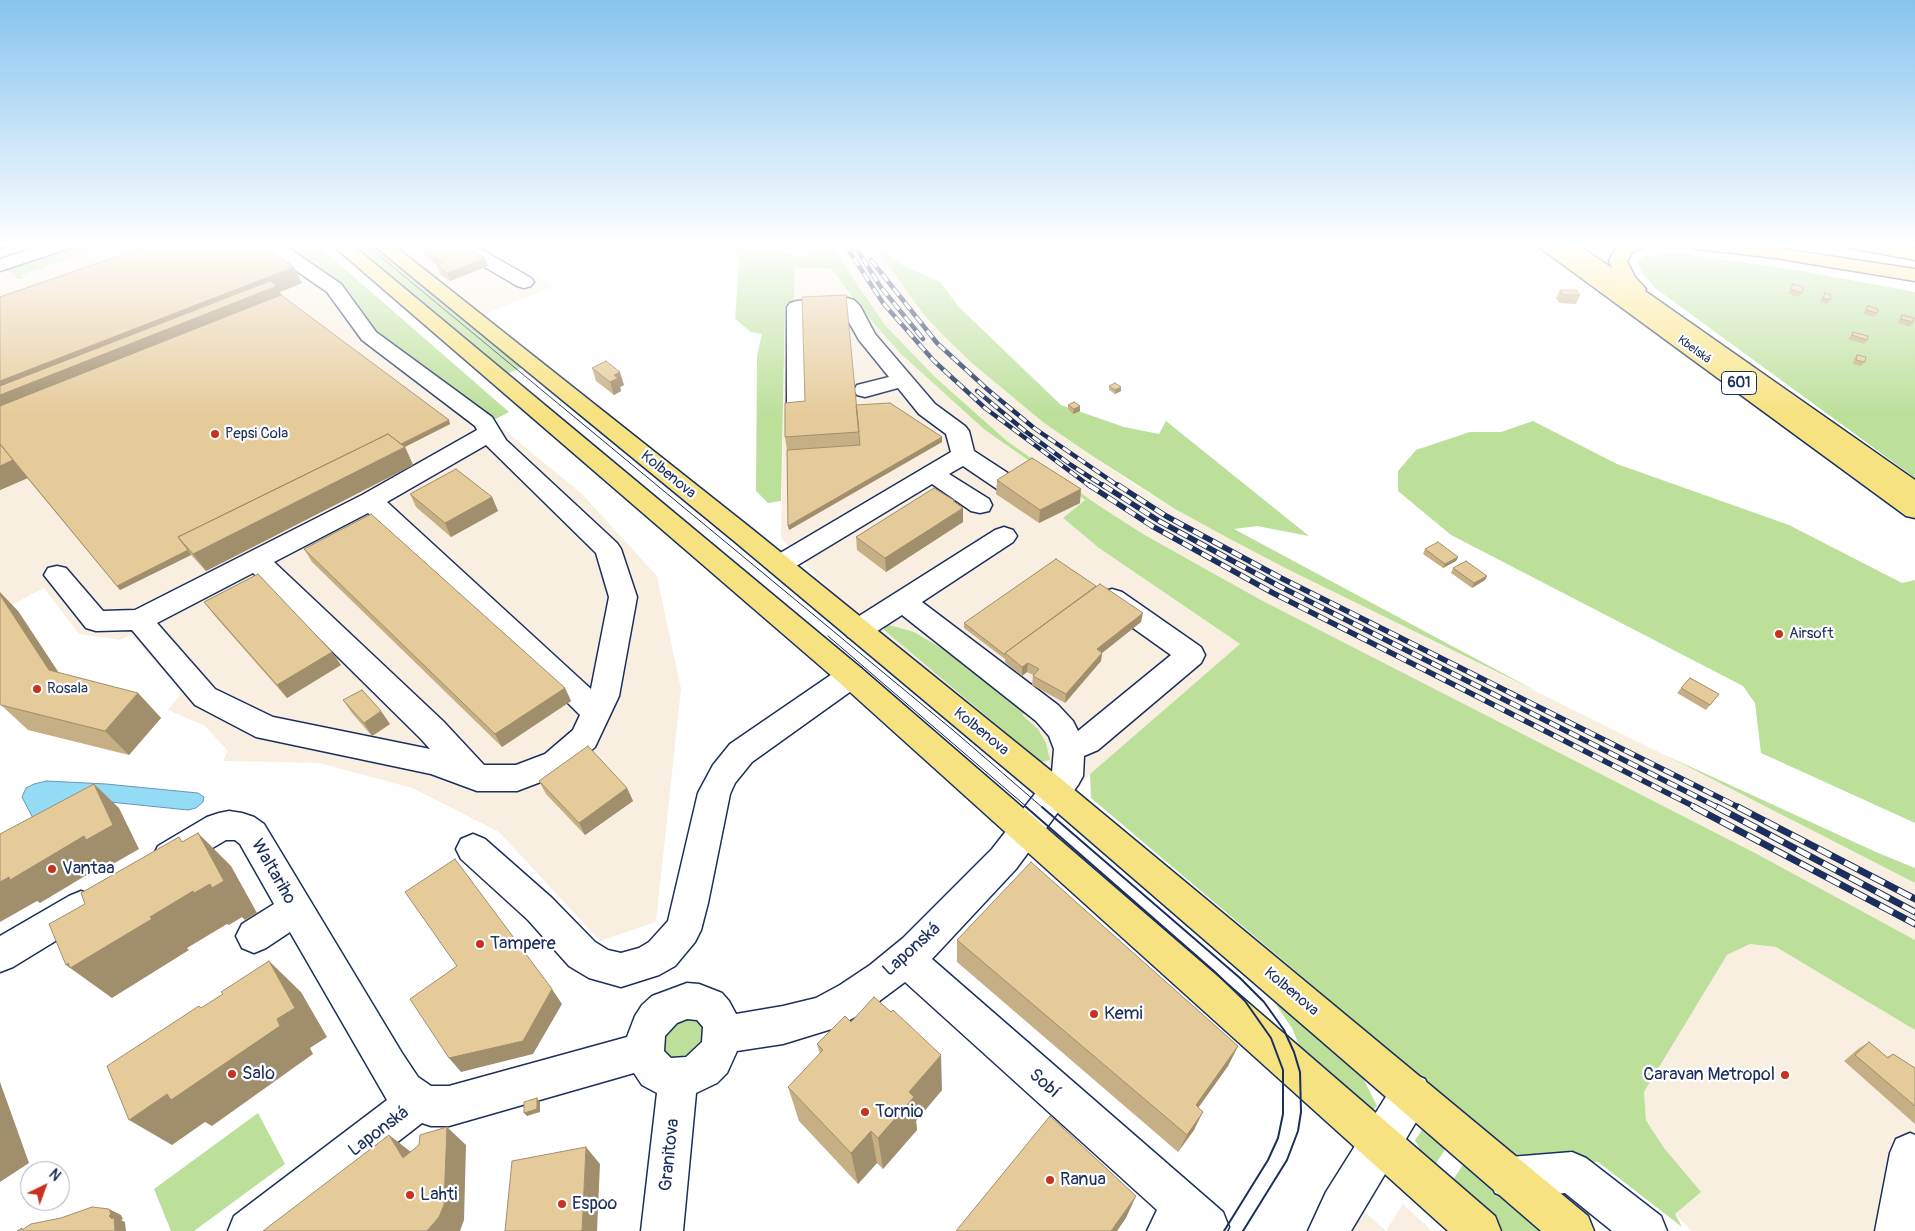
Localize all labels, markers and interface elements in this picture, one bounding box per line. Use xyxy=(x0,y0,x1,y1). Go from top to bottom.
street label: Kbelská xyxy=(1674,333,1714,367)
road number: 601 xyxy=(1722,372,1756,394)
place label: Pepsi Cola xyxy=(225,425,288,443)
marker: Pepsi Cola xyxy=(209,428,221,440)
street label: Kolbenova xyxy=(637,447,699,503)
place label: Airsoft xyxy=(1789,625,1834,643)
marker: Airsoft xyxy=(1773,628,1785,640)
place label: Rosala xyxy=(47,680,88,698)
marker: Rosala xyxy=(31,683,43,695)
street label: Kolbenova xyxy=(950,704,1012,760)
street label: Waltariho xyxy=(246,836,300,908)
place label: Vantaa xyxy=(62,858,115,880)
marker: Vantaa xyxy=(46,863,58,875)
street label: Laponská xyxy=(879,918,945,982)
place label: Tampere xyxy=(490,933,556,955)
marker: Tampere xyxy=(474,938,486,950)
street label: Kolbenova xyxy=(1260,964,1322,1020)
place label: Kemi xyxy=(1104,1003,1143,1025)
marker: Kemi xyxy=(1088,1008,1100,1020)
place label: Salo xyxy=(242,1063,275,1085)
place label: Caravan Metropol xyxy=(1643,1064,1775,1086)
street label: Sobí xyxy=(1024,1065,1064,1103)
marker: Salo xyxy=(226,1068,238,1080)
marker: Caravan Metropol xyxy=(1779,1069,1791,1081)
place label: Tornio xyxy=(875,1101,923,1123)
street label: Laponská xyxy=(344,1102,414,1162)
marker: Tornio xyxy=(859,1106,871,1118)
street label: Granitova xyxy=(655,1118,685,1192)
north arrow xyxy=(20,1161,70,1211)
text: N xyxy=(45,1166,64,1185)
place label: Ranua xyxy=(1060,1169,1106,1191)
marker: Ranua xyxy=(1044,1174,1056,1186)
place label: Lahti xyxy=(420,1184,457,1206)
marker: Lahti xyxy=(404,1189,416,1201)
place label: Espoo xyxy=(572,1193,617,1215)
marker: Espoo xyxy=(556,1198,568,1210)

